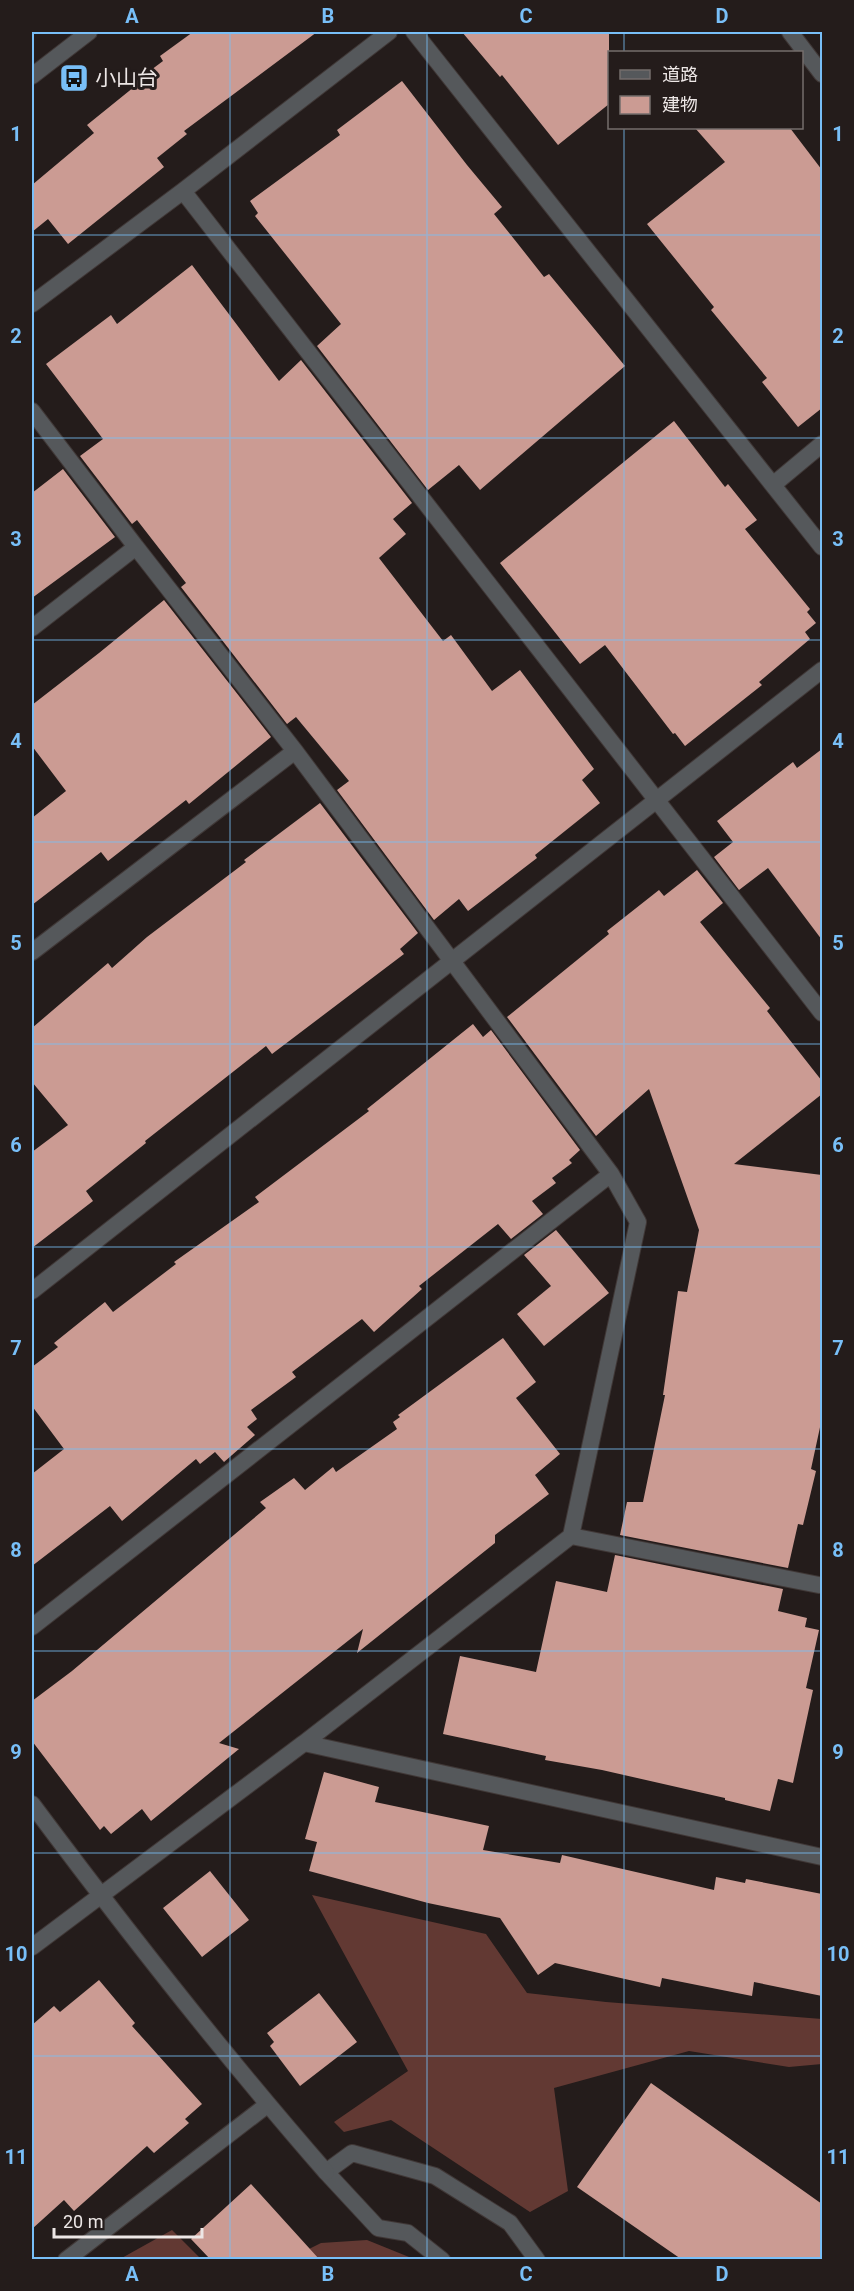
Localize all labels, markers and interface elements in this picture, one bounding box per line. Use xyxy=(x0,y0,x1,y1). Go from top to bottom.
text: A xyxy=(125,4,139,28)
text: B xyxy=(322,4,334,28)
text: C xyxy=(519,4,533,28)
text: D xyxy=(716,4,729,28)
legend xyxy=(608,51,803,129)
bus stop icon: 小山台 xyxy=(58,62,90,94)
text: 道路 xyxy=(662,64,698,85)
place label: 小山台 xyxy=(95,66,158,90)
text: 建物 xyxy=(662,94,698,115)
text: 1 xyxy=(10,122,22,146)
text: 1 xyxy=(832,122,844,146)
text: 2 xyxy=(10,324,22,348)
text: 2 xyxy=(832,324,844,348)
text: 3 xyxy=(10,527,22,551)
text: 3 xyxy=(832,527,844,551)
text: 4 xyxy=(10,729,22,753)
text: 4 xyxy=(832,729,844,753)
text: 5 xyxy=(10,931,22,955)
text: 5 xyxy=(832,931,844,955)
text: 6 xyxy=(10,1133,22,1157)
text: 6 xyxy=(832,1133,844,1157)
text: 7 xyxy=(10,1336,22,1360)
text: 7 xyxy=(832,1336,844,1360)
text: 8 xyxy=(10,1538,22,1562)
text: 8 xyxy=(832,1538,844,1562)
text: 9 xyxy=(10,1740,22,1764)
text: 9 xyxy=(832,1740,844,1764)
text: 10 xyxy=(5,1942,27,1966)
text: 10 xyxy=(827,1942,849,1966)
text: 11 xyxy=(5,2145,27,2169)
text: 11 xyxy=(827,2145,849,2169)
scale bar xyxy=(54,2201,202,2239)
text: 20 m xyxy=(63,2211,103,2232)
text: A xyxy=(125,2262,139,2286)
text: B xyxy=(322,2262,334,2286)
text: C xyxy=(519,2262,533,2286)
text: D xyxy=(716,2262,729,2286)

